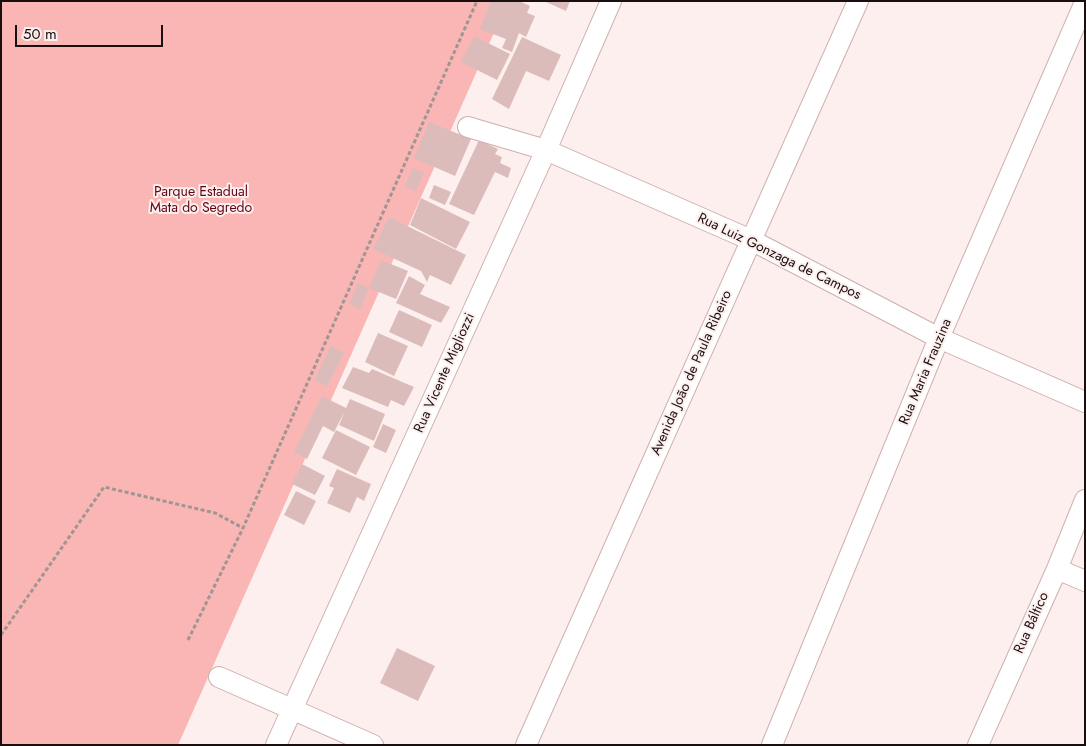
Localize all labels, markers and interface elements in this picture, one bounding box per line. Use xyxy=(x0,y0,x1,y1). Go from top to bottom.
scale bar xyxy=(18,15,165,47)
text: 50 m xyxy=(23,23,57,45)
park label: Parque Estadual Mata do Segredo xyxy=(150,185,252,218)
street label: Rua Luiz Gonzaga de Campos xyxy=(695,210,863,304)
street label: Avenida João de Paula Ribeiro xyxy=(648,288,736,458)
street label: Rua Vicente Migliozzi xyxy=(411,311,479,435)
street label: Rua Maria Frauzina xyxy=(896,317,956,427)
street label: Rua Báltico xyxy=(1011,590,1053,656)

